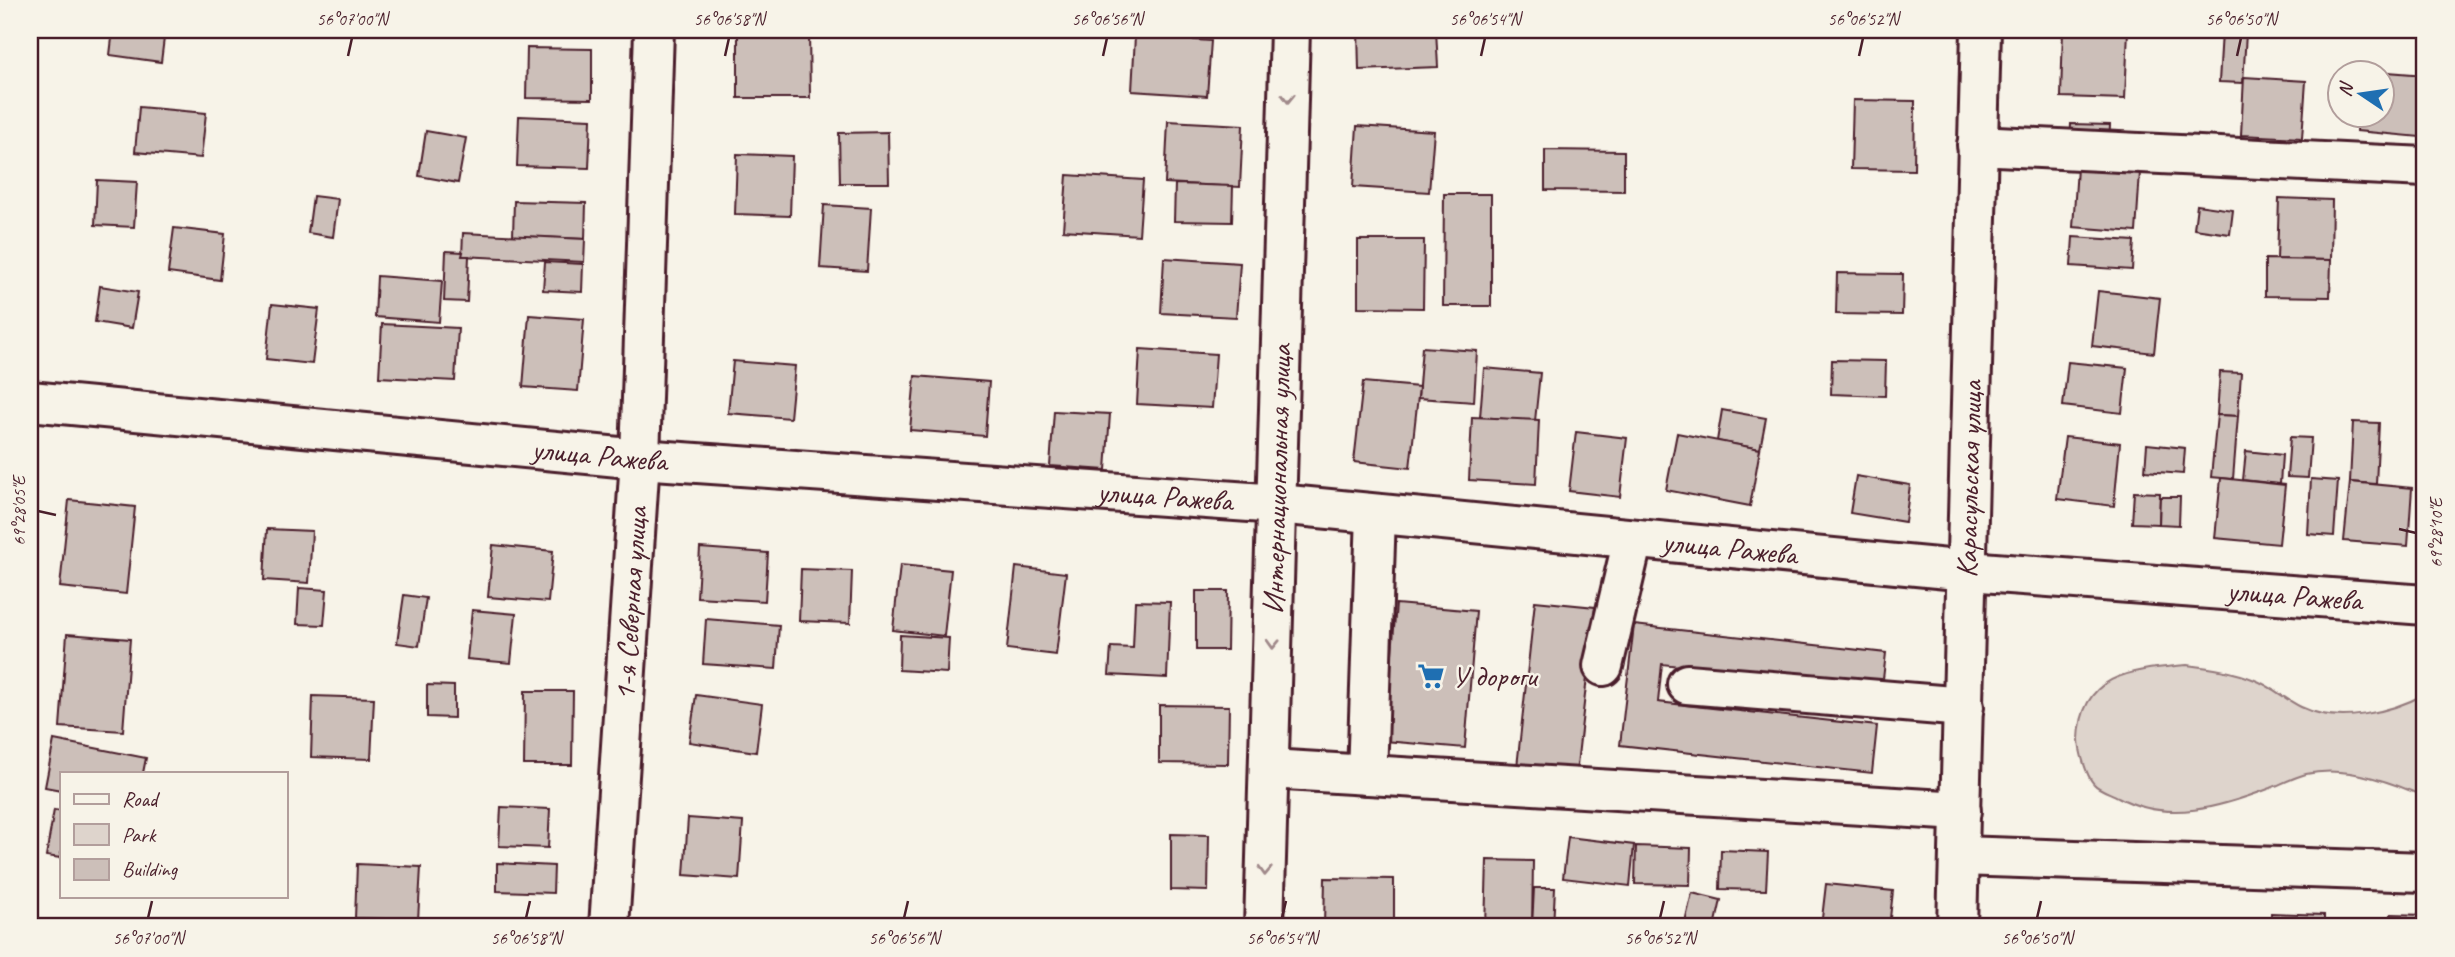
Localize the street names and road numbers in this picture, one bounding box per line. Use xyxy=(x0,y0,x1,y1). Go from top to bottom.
street label: Интернациональная улица xyxy=(1254,342,1300,615)
street label: Карасульская улица xyxy=(1947,378,1991,578)
street label: улица Ражева xyxy=(528,430,671,480)
street label: улица Ражева xyxy=(1094,472,1236,520)
street label: 1-я Северная улица xyxy=(605,504,656,701)
street label: улица Ражева xyxy=(1658,522,1801,574)
street label: улица Ражева xyxy=(2224,571,2366,619)

